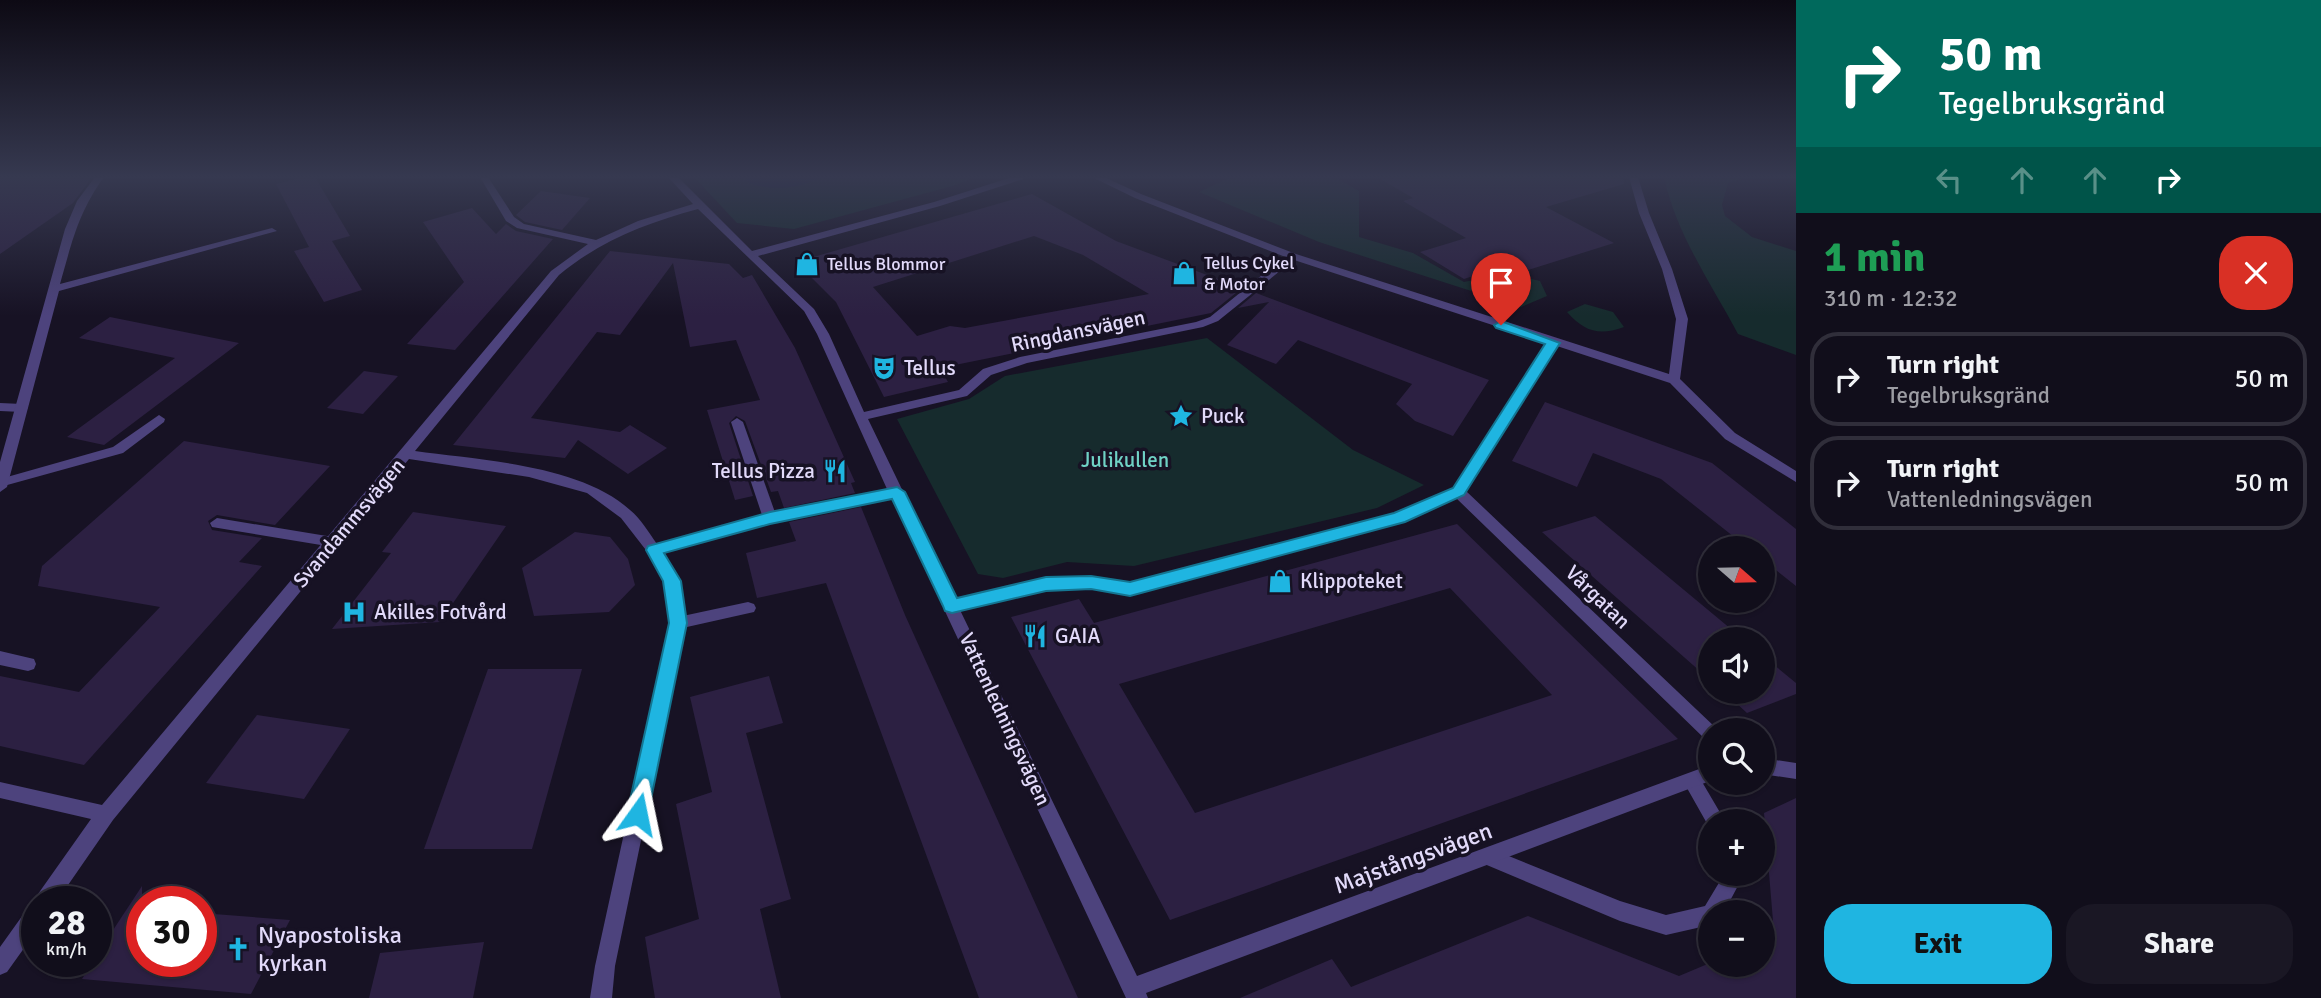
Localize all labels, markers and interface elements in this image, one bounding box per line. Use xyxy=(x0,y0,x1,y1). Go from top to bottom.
text: 50 m xyxy=(1939,24,2042,84)
icon: right xyxy=(1824,28,1915,119)
text: Tegelbruksgränd xyxy=(1939,84,2166,123)
icon: left xyxy=(1930,161,1968,199)
icon: ahead xyxy=(2003,161,2041,199)
icon: ahead xyxy=(2076,161,2114,199)
icon: right xyxy=(2149,161,2187,199)
text: 1 min xyxy=(1824,232,1925,283)
button: close xyxy=(2219,236,2293,310)
shop icon: Tellus Blommor xyxy=(793,250,821,278)
place label: Tellus Cykel & Motor xyxy=(1204,252,1294,295)
place label: Tellus Blommor xyxy=(827,253,946,275)
pin xyxy=(1471,253,1531,325)
shop icon: Tellus Cykel & Motor xyxy=(1170,259,1198,287)
icon: arrive xyxy=(1482,264,1520,302)
text: 310 m · 12:32 xyxy=(1824,284,1958,313)
street label: Ringdansvägen xyxy=(1009,304,1147,358)
text: Turn right xyxy=(1887,349,1999,381)
theatre icon: Tellus xyxy=(870,354,898,382)
place label: Tellus xyxy=(904,355,956,381)
icon: right xyxy=(1828,360,1866,398)
text: 50 m xyxy=(2234,363,2289,395)
text: Tegelbruksgränd xyxy=(1887,381,2050,410)
place icon: Puck xyxy=(1167,402,1195,430)
place label: Puck xyxy=(1201,403,1245,429)
park label: Julikullen xyxy=(1081,447,1169,473)
street label: Svandammsvägen xyxy=(287,453,411,593)
text: Turn right xyxy=(1887,453,1999,485)
restaurant icon: Tellus Pizza xyxy=(821,457,849,485)
place label: Tellus Pizza xyxy=(712,458,815,484)
icon: right xyxy=(1828,464,1866,502)
text: 50 m xyxy=(2234,467,2289,499)
text: Vattenledningsvägen xyxy=(1887,485,2093,514)
north arrow xyxy=(1698,536,1774,612)
map controls xyxy=(1698,536,1775,977)
street label: Vårgatan xyxy=(1560,560,1636,634)
shop icon: Klippoteket xyxy=(1266,567,1294,595)
place label: Klippoteket xyxy=(1300,568,1403,594)
hospital icon: Akilles Fotvård xyxy=(340,598,368,626)
place label: Akilles Fotvård xyxy=(374,599,507,625)
restaurant icon: GAIA xyxy=(1021,622,1049,650)
place label: GAIA xyxy=(1055,623,1101,649)
button: sound xyxy=(1698,627,1775,704)
street label: Vattenledningsvägen xyxy=(954,628,1056,810)
button: search xyxy=(1698,718,1775,795)
position arrow xyxy=(601,777,675,851)
button: + xyxy=(1698,809,1775,886)
street label: Majstångsvägen xyxy=(1330,815,1496,901)
speed limit sign: 30 xyxy=(126,886,217,977)
button: − xyxy=(1698,900,1775,977)
text: 28 xyxy=(48,901,85,944)
button: Exit xyxy=(1824,904,2052,984)
button: Share xyxy=(2066,904,2293,984)
place label: Nyapostoliska kyrkan xyxy=(258,920,402,978)
church icon: Nyapostoliska kyrkan xyxy=(224,935,252,963)
text: km/h xyxy=(46,938,87,960)

